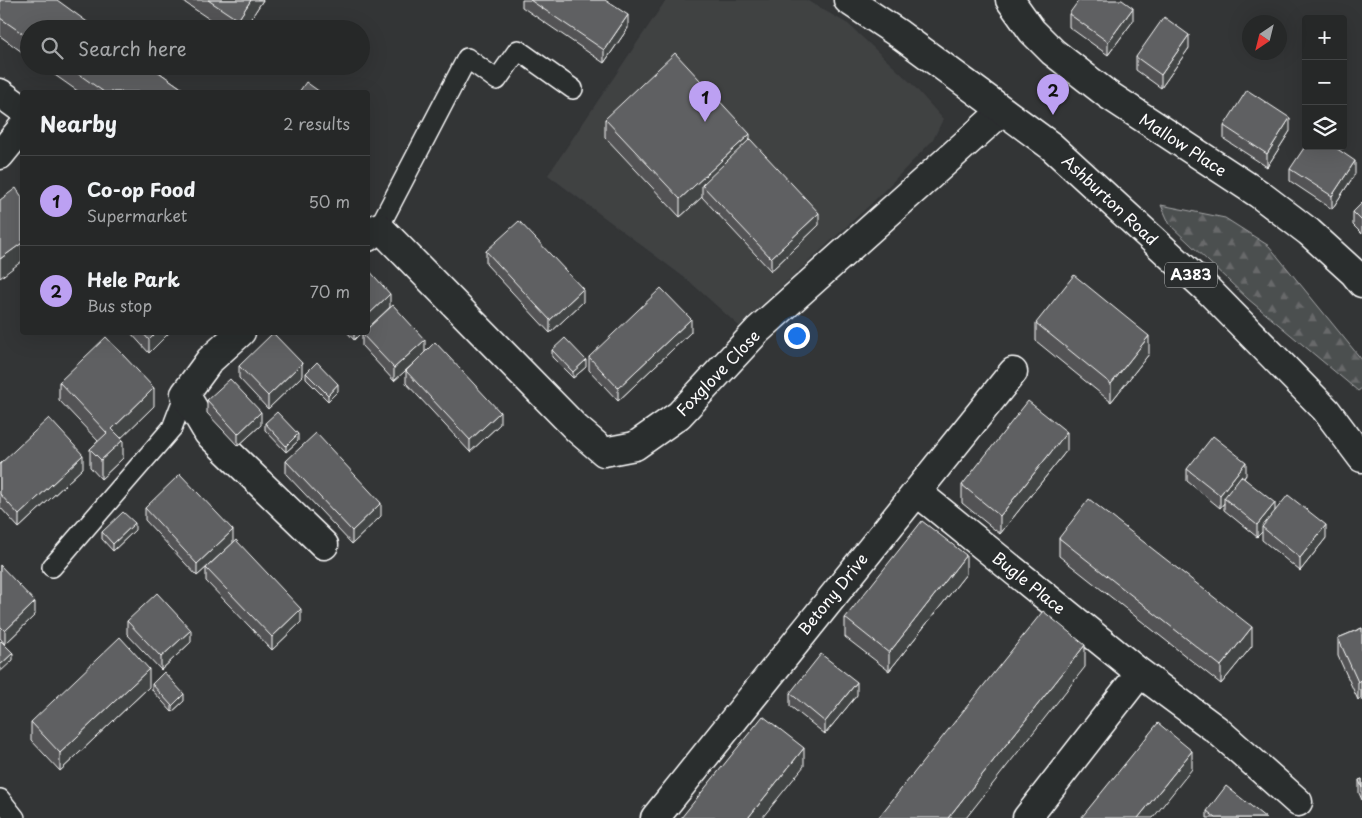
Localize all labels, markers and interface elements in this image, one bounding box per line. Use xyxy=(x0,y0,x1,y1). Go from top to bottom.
north arrow xyxy=(1242,15,1287,60)
map controls xyxy=(1302,15,1347,150)
button: + xyxy=(1302,15,1347,60)
search box xyxy=(20,20,370,75)
icon: search xyxy=(38,34,66,62)
text: Search here xyxy=(78,34,187,62)
button: − xyxy=(1302,60,1347,105)
pin: 2 xyxy=(1037,74,1069,115)
pin: 1 xyxy=(689,81,721,122)
button: layers xyxy=(1302,105,1347,150)
text: Nearby xyxy=(40,107,117,139)
street label: Mallow Place xyxy=(1135,107,1232,181)
text: 2 results xyxy=(283,111,350,135)
street label: Ashburton Road xyxy=(1057,148,1164,250)
text: Co-op Food xyxy=(87,175,195,203)
text: 1 xyxy=(52,189,60,213)
text: 50 m xyxy=(309,189,350,213)
text: Supermarket xyxy=(87,203,187,227)
road number: A383 xyxy=(1165,262,1217,288)
text: Hele Park xyxy=(87,265,180,293)
text: 2 xyxy=(50,279,62,303)
text: 70 m xyxy=(310,279,350,303)
text: Bus stop xyxy=(87,293,152,317)
your location xyxy=(784,323,810,349)
street label: Foxglove Close xyxy=(670,324,765,421)
street label: Bugle Place xyxy=(988,545,1071,619)
street label: Betony Drive xyxy=(792,547,873,640)

